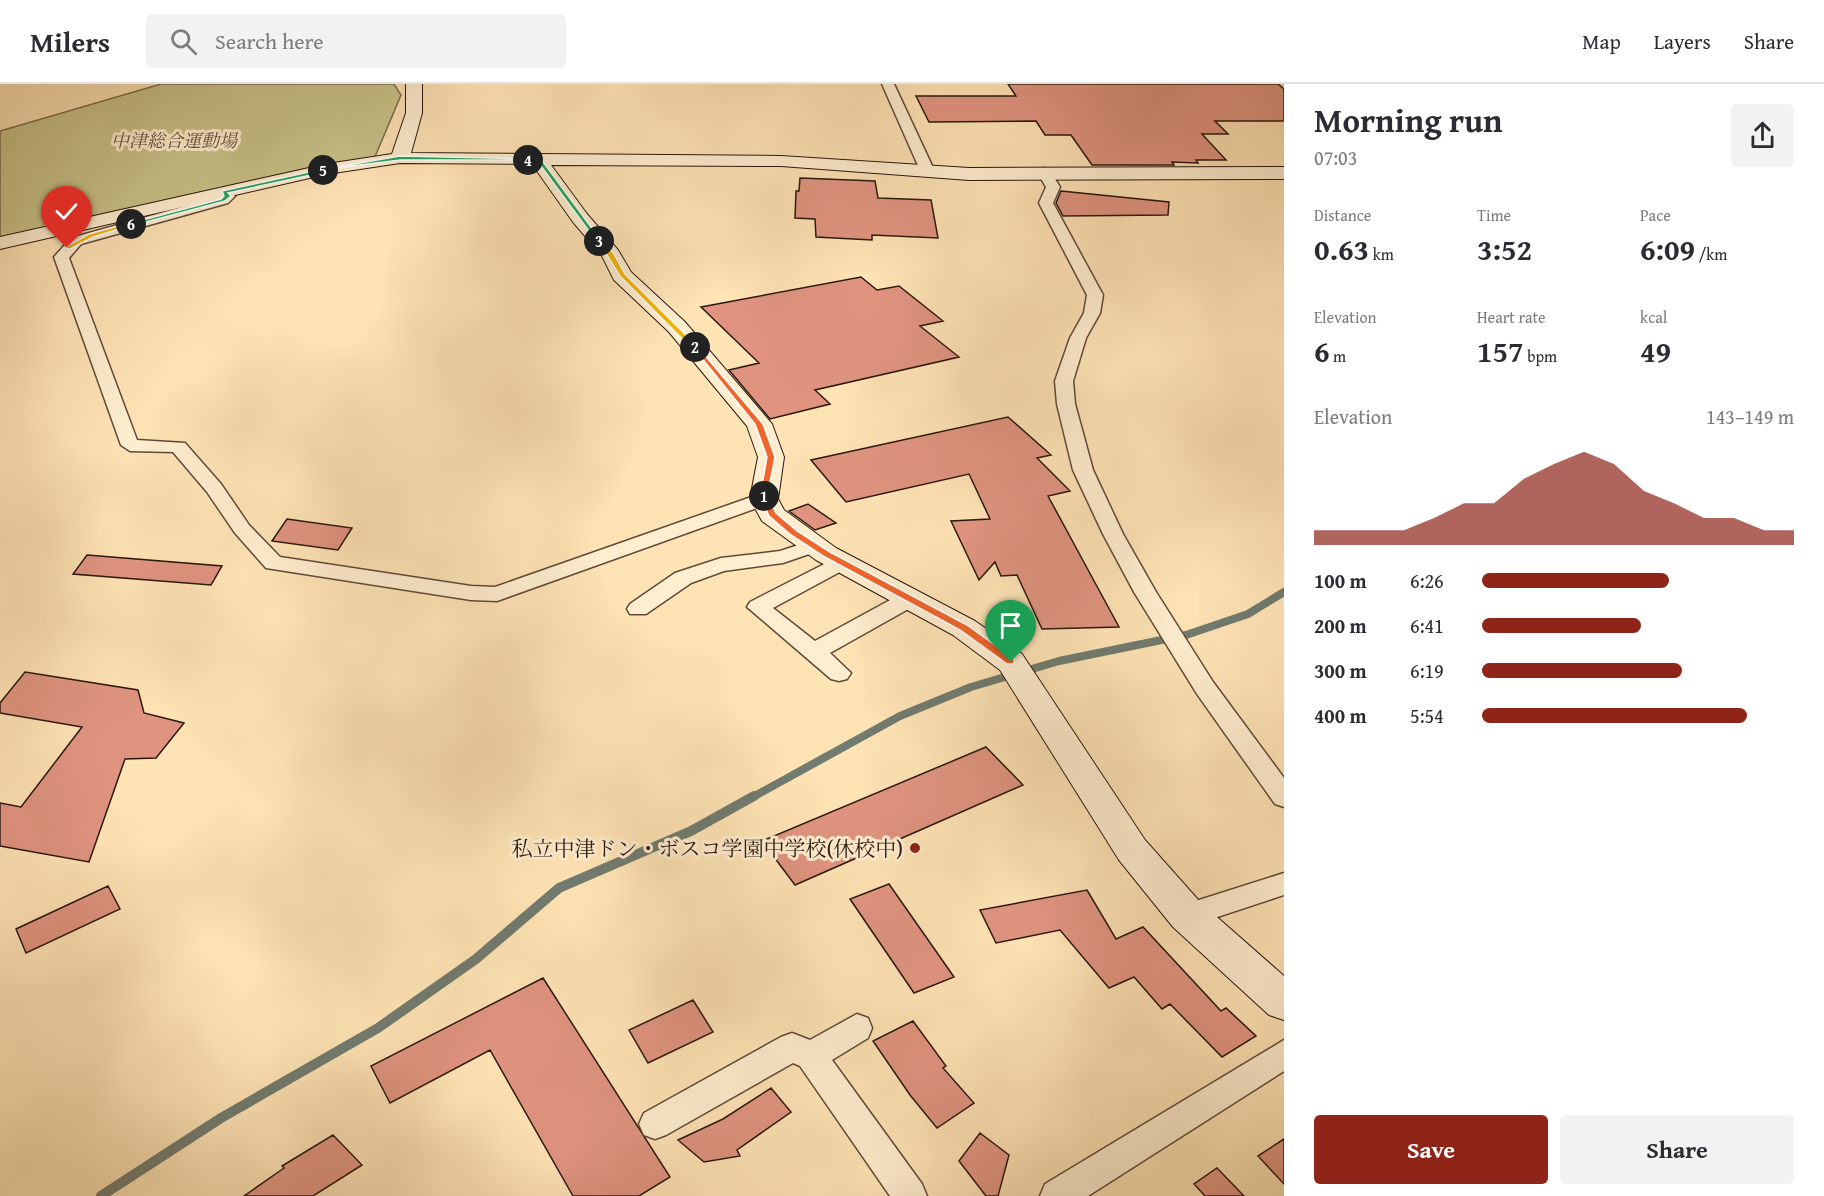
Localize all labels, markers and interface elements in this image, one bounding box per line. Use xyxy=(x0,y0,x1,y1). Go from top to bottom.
search box xyxy=(146,14,566,68)
text: Milers xyxy=(30,21,110,62)
icon: search xyxy=(167,25,200,58)
text: Search here xyxy=(215,25,324,57)
text: Map xyxy=(1582,26,1621,57)
text: Layers xyxy=(1654,26,1711,57)
text: Share xyxy=(1744,26,1794,57)
text: Morning run xyxy=(1314,96,1503,144)
button: share xyxy=(1731,104,1794,167)
park label: 中津総合運動場 xyxy=(111,127,239,154)
text: 07:03 xyxy=(1314,143,1357,172)
pin: 4 xyxy=(513,145,543,175)
text: 4 xyxy=(524,148,532,172)
pin: 5 xyxy=(308,155,338,185)
text: 5 xyxy=(319,158,327,182)
pin xyxy=(41,186,92,248)
icon: check xyxy=(50,195,83,228)
text: Distance xyxy=(1314,203,1371,227)
text: Time xyxy=(1477,203,1511,227)
text: Pace xyxy=(1640,203,1671,227)
pin: 6 xyxy=(116,209,146,239)
text: 6 xyxy=(127,212,135,236)
pin: 3 xyxy=(584,226,614,256)
text: 0.63 xyxy=(1314,227,1369,271)
text: 3:52 xyxy=(1477,227,1532,271)
text: 6:09 xyxy=(1640,227,1695,271)
text: 3 xyxy=(595,229,603,253)
text: km xyxy=(1369,242,1394,266)
text: /km xyxy=(1695,242,1727,266)
text: Elevation xyxy=(1314,305,1377,329)
text: Heart rate xyxy=(1477,305,1546,329)
text: kcal xyxy=(1640,305,1667,329)
text: 6 xyxy=(1314,329,1330,373)
text: 157 xyxy=(1477,329,1524,373)
text: 49 xyxy=(1640,329,1671,373)
pin: 2 xyxy=(680,332,710,362)
text: 2 xyxy=(691,335,699,359)
text: m xyxy=(1330,344,1346,368)
text: bpm xyxy=(1524,344,1557,368)
text: Elevation xyxy=(1314,402,1392,431)
text: 143–149 m xyxy=(1706,402,1794,431)
pin: 1 xyxy=(749,481,779,511)
text: 1 xyxy=(760,484,768,508)
text: 100 m xyxy=(1314,566,1367,595)
text: 6:26 xyxy=(1410,566,1444,595)
pin xyxy=(985,600,1036,662)
icon: arrive xyxy=(994,609,1027,642)
text: 200 m xyxy=(1314,611,1367,640)
text: 6:41 xyxy=(1410,611,1444,640)
text: 300 m xyxy=(1314,656,1367,685)
text: 6:19 xyxy=(1410,656,1444,685)
text: 400 m xyxy=(1314,701,1367,730)
text: 5:54 xyxy=(1410,701,1444,730)
place label: 私立中津ドン・ボスコ学園中学校(休校中) xyxy=(511,833,903,864)
marker: 私立中津ドン・ボスコ学園中学校(休校中) xyxy=(908,841,922,855)
button: Save xyxy=(1314,1115,1548,1184)
button: Share xyxy=(1560,1115,1794,1184)

